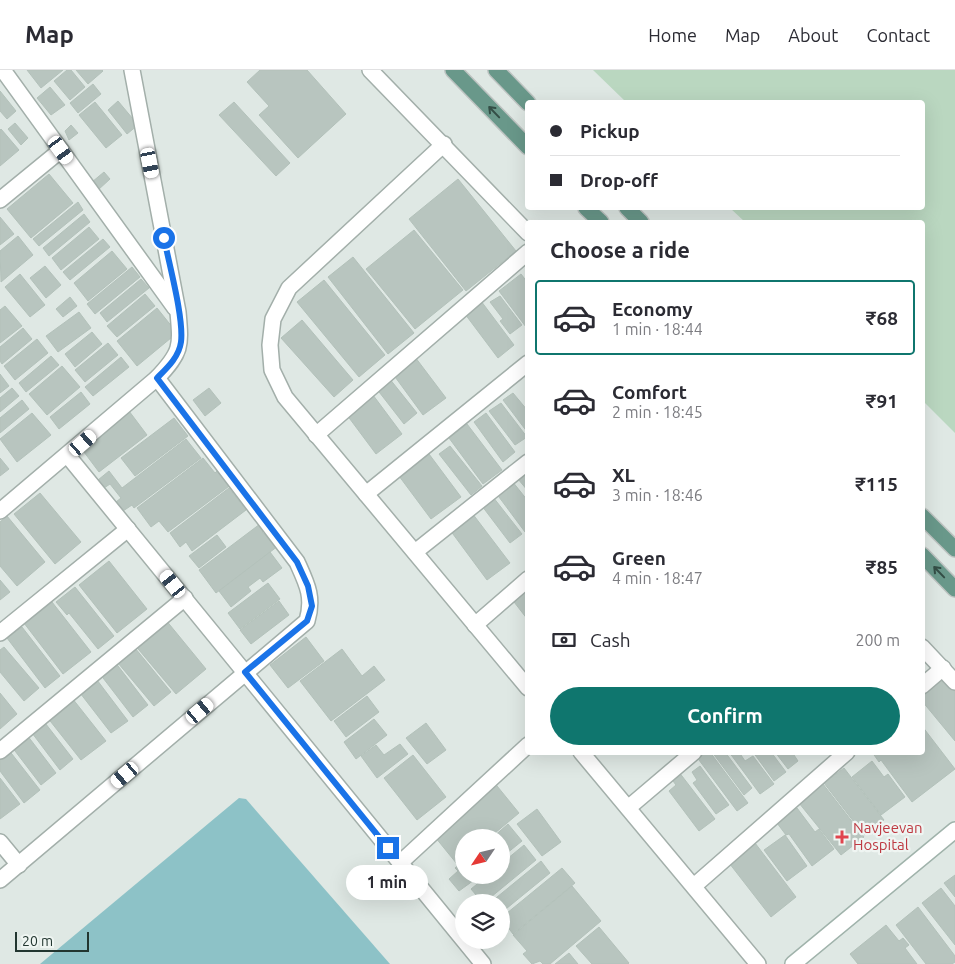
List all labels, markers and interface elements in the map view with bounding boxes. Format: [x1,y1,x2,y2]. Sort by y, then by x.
text: Map [25,21,74,48]
text: Home [648,25,697,45]
text: Map [725,25,760,45]
text: About [788,25,838,45]
text: Contact [866,25,930,45]
one-way arrow [487,106,500,118]
text: Pickup [580,120,640,142]
car [46,133,75,167]
car [139,147,160,179]
text: Drop-off [580,169,658,191]
route start [153,227,175,249]
text: Choose a ride [550,237,690,262]
icon: car [552,295,597,340]
text: Economy [612,298,693,320]
text: ₹68 [866,307,898,329]
text: 1 min · 18:44 [612,320,703,338]
icon: car [552,378,597,423]
text: Comfort [612,381,687,403]
text: ₹91 [866,390,898,412]
text: 2 min · 18:45 [612,403,703,421]
car [66,427,99,459]
icon: car [552,461,597,506]
text: XL [612,464,635,486]
text: ₹115 [855,473,898,495]
text: 3 min · 18:46 [612,486,703,504]
icon: car [552,544,597,589]
text: Green [612,547,666,569]
text: ₹85 [866,556,898,578]
one-way arrow [933,565,945,578]
car [157,568,188,600]
text: 4 min · 18:47 [612,569,703,587]
icon: cash [550,626,578,654]
text: Cash [590,629,631,651]
text: 200 m [855,631,900,649]
button: Confirm [550,687,900,745]
car [183,696,216,726]
car [108,760,141,790]
place label: Navjeevan Hospital [853,819,923,853]
north arrow [455,829,510,884]
map controls [455,829,510,949]
marker: Navjeevan Hospital [835,830,849,844]
route end [377,837,399,859]
callout: 1 min [347,866,429,900]
text: 1 min [367,873,407,891]
button: layers [455,894,510,949]
scale bar [15,929,89,952]
text: 20 m [22,933,53,949]

